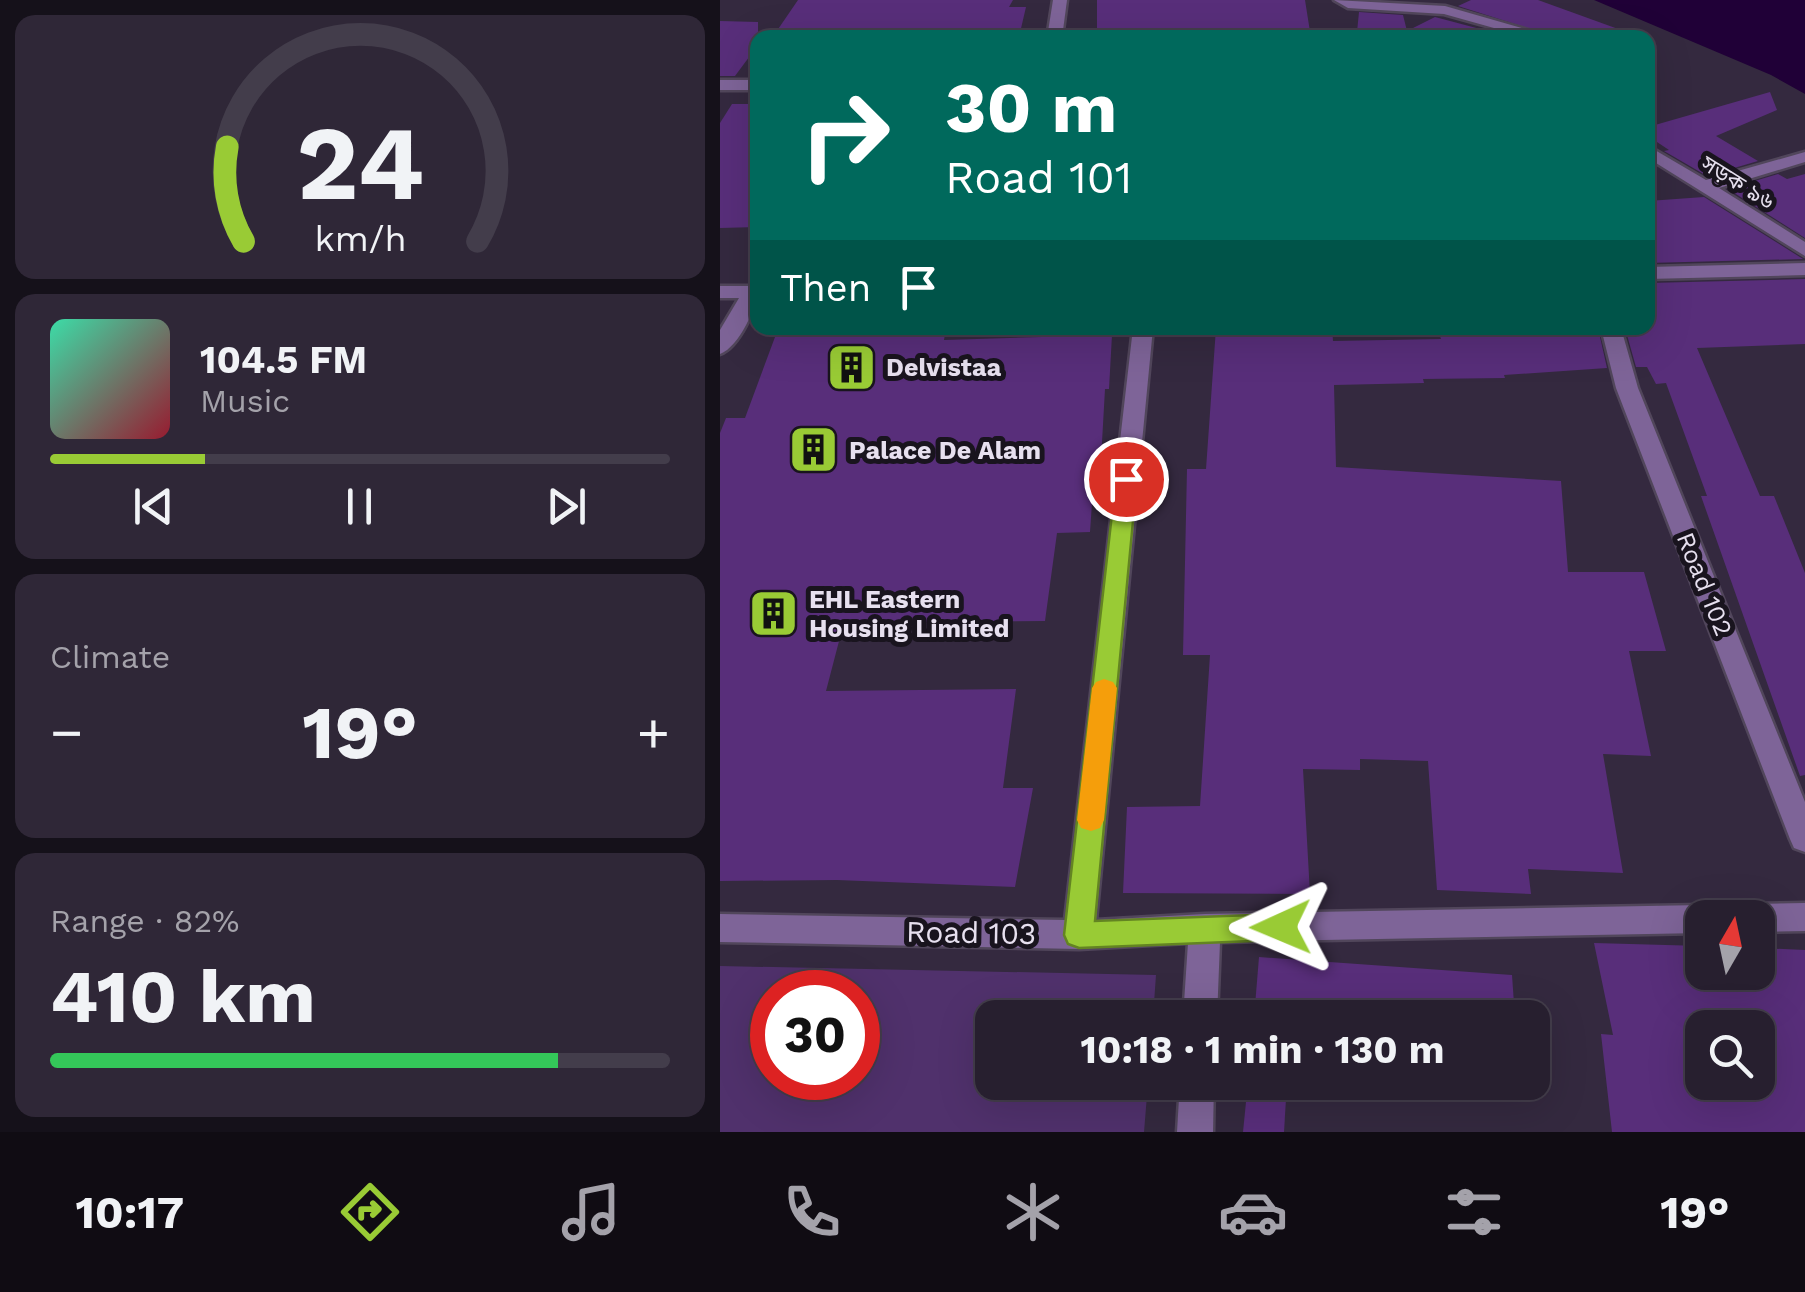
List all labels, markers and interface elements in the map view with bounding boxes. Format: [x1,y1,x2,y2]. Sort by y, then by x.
text: 30 m [945,67,1117,149]
icon: right [780,70,910,200]
text: 24 [296,102,424,224]
street label: সড়ক ৯৬ [1696,150,1779,214]
text: Road 101 [945,151,1132,204]
text: km/h [314,218,406,260]
icon: arrive [891,260,946,315]
text: Then [780,266,871,310]
text: 104.5 FM [200,338,367,382]
building icon: Delvistaa [825,341,877,393]
place label: Delvistaa [886,353,1002,382]
text: Music [200,382,290,420]
building icon: Palace De Alam [788,424,840,476]
place label: Palace De Alam [849,436,1041,465]
pin [1084,437,1169,522]
icon: arrive [1099,452,1154,507]
icon: previous [126,479,181,534]
icon: pause [332,479,387,534]
icon: next [539,479,594,534]
street label: Road 102 [1671,528,1738,640]
place label: EHL Eastern Housing Limited [809,585,1009,643]
building icon: EHL Eastern Housing Limited [748,587,800,639]
text: Climate [50,638,170,676]
text: 19° [302,688,418,776]
text: − [50,700,83,764]
text: + [637,700,670,764]
position arrow [1229,875,1333,979]
north arrow [1685,900,1775,990]
map controls [1685,900,1775,1100]
text: Range · 82% [50,902,240,940]
street label: Road 103 [906,914,1036,951]
text: 410 km [50,952,316,1040]
speed limit sign: 30 [750,970,880,1100]
button: search [1685,1010,1775,1100]
text: 10:18 · 1 min · 130 m [1081,1028,1444,1072]
icon: directions [335,1177,405,1247]
icon: music [556,1177,626,1247]
icon: phone [777,1177,847,1247]
icon: climate [998,1177,1068,1247]
icon: car [1218,1177,1288,1247]
icon: filters [1439,1177,1509,1247]
text: 10:17 [75,1186,184,1239]
text: 19° [1660,1186,1730,1239]

